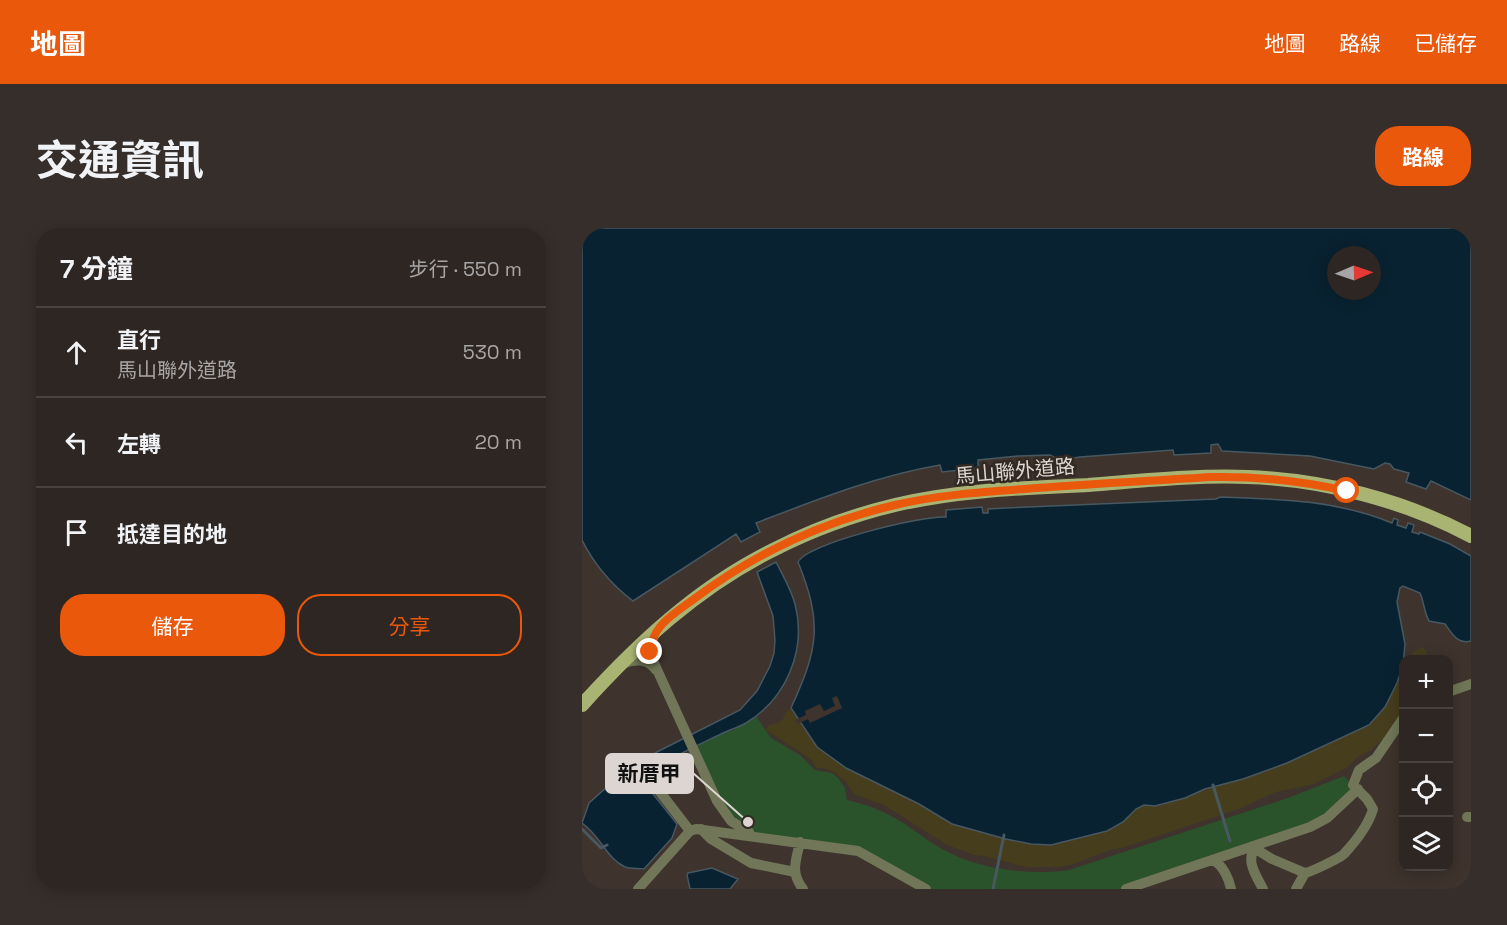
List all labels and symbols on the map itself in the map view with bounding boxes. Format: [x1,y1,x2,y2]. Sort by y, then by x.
north arrow [1327,246,1381,300]
street label: 馬山聯外道路 [954,453,1076,489]
route start [1333,477,1359,503]
route end [636,638,662,664]
callout: 新厝甲 [606,754,693,793]
text: 新厝甲 [618,760,681,787]

